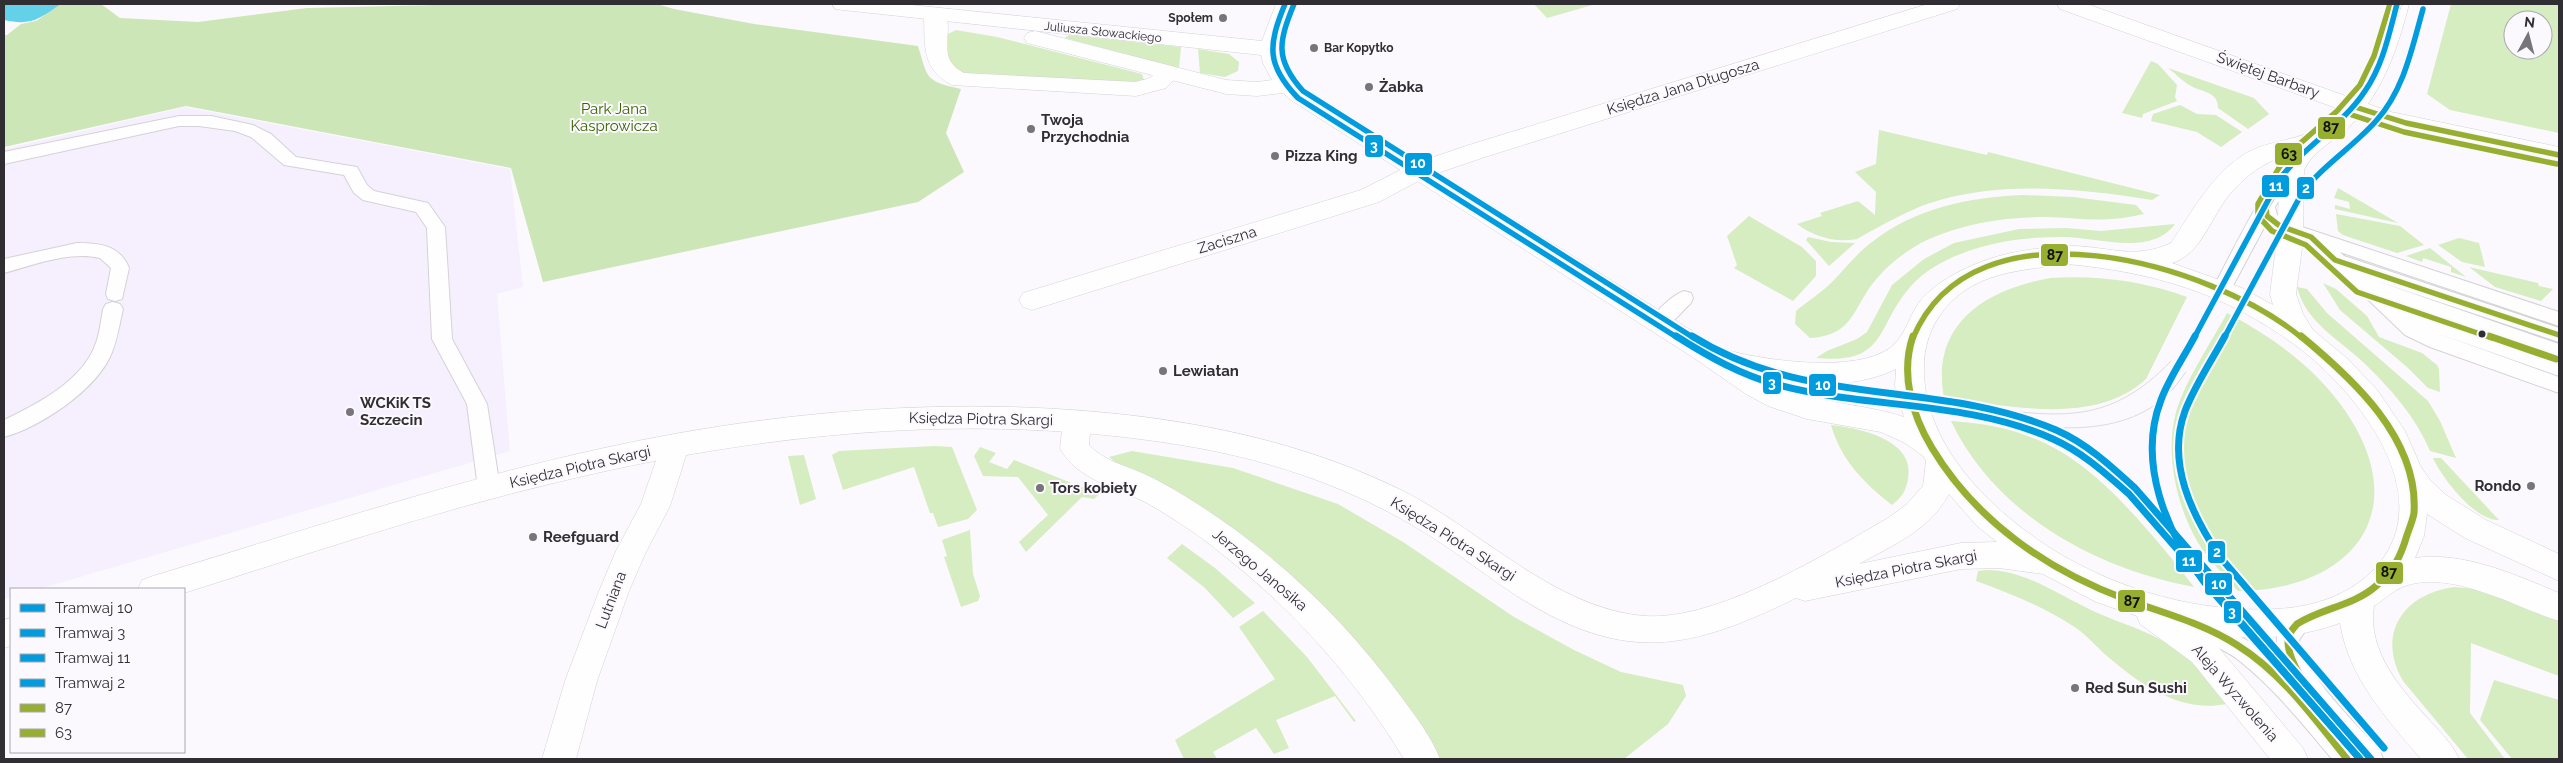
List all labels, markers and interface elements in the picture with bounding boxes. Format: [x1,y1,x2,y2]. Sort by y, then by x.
north arrow [2503,10,2553,60]
place label: Społem [1168,11,1213,25]
marker: Społem [1217,12,1229,24]
text: N [2523,14,2536,31]
street label: Juliusza Słowackiego [1044,19,1162,45]
place label: Bar Kopytko [1324,41,1393,55]
marker: Bar Kopytko [1308,42,1320,54]
street label: Świętej Barbary [2214,48,2322,102]
street label: Księdza Jana Długosza [1605,55,1761,119]
place label: Żabka [1379,78,1424,96]
marker: Żabka [1363,81,1375,93]
park label: Park Jana Kasprowicza [570,100,658,135]
place label: Twoja Przychodnia [1041,111,1130,146]
line badge: 87 [2317,116,2346,140]
text: 87 [2323,119,2339,135]
marker: Twoja Przychodnia [1025,123,1037,135]
line badge: 3 [1364,134,1384,158]
text: 3 [1370,138,1378,154]
line badge: 63 [2274,142,2303,166]
text: 63 [2281,146,2297,162]
place label: Pizza King [1285,147,1358,165]
marker: Pizza King [1269,150,1281,162]
line badge: 10 [1404,152,1433,176]
text: 10 [1410,155,1426,171]
line badge: 11 [2261,174,2290,198]
line badge: 2 [2296,176,2315,200]
text: 11 [2269,178,2283,194]
text: 2 [2302,180,2310,196]
street label: Zaciszna [1195,223,1259,257]
line badge: 87 [2040,243,2069,267]
text: 87 [2047,247,2063,263]
unlabelled marker [2477,329,2487,339]
place label: Lewiatan [1173,362,1239,380]
marker: Lewiatan [1157,365,1169,377]
line badge: 3 [1762,371,1782,395]
line badge: 10 [1808,373,1837,397]
text: 3 [1768,375,1776,391]
text: 10 [1815,377,1831,393]
place label: WCKiK TS Szczecin [360,394,431,429]
marker: WCKiK TS Szczecin [344,406,356,418]
street label: Księdza Piotra Skargi [909,409,1053,429]
street label: Księdza Piotra Skargi [508,442,652,492]
place label: Rondo [2474,477,2521,495]
place label: Tors kobiety [1050,479,1138,497]
marker: Rondo [2525,480,2537,492]
marker: Tors kobiety [1034,482,1046,494]
street label: Księdza Piotra Skargi [1387,493,1519,585]
street label: Jerzego Janosika [1209,525,1311,615]
place label: Reefguard [543,528,619,546]
marker: Reefguard [527,531,539,543]
line badge: 2 [2207,540,2226,564]
text: 2 [2213,544,2221,560]
street label: Księdza Piotra Skargi [1834,546,1978,592]
line badge: 11 [2175,549,2203,573]
text: 11 [2182,553,2196,569]
line badge: 87 [2375,561,2404,585]
text: 87 [2381,564,2397,580]
street label: Lutniana [592,569,630,631]
line badge: 10 [2204,572,2233,596]
text: 10 [2211,576,2227,592]
legend [10,588,185,753]
line badge: 87 [2117,589,2146,613]
text: 87 [2124,593,2140,609]
text: Tramwaj 10 [55,599,133,617]
line badge: 3 [2223,600,2242,624]
text: 3 [2228,604,2236,620]
text: Tramwaj 3 [55,624,125,642]
street label: Aleja Wyzwolenia [2188,641,2282,745]
text: Tramwaj 11 [55,649,131,667]
text: Tramwaj 2 [55,674,125,692]
place label: Red Sun Sushi [2085,679,2187,697]
marker: Red Sun Sushi [2069,682,2081,694]
text: 87 [55,699,72,717]
text: 63 [55,724,72,742]

